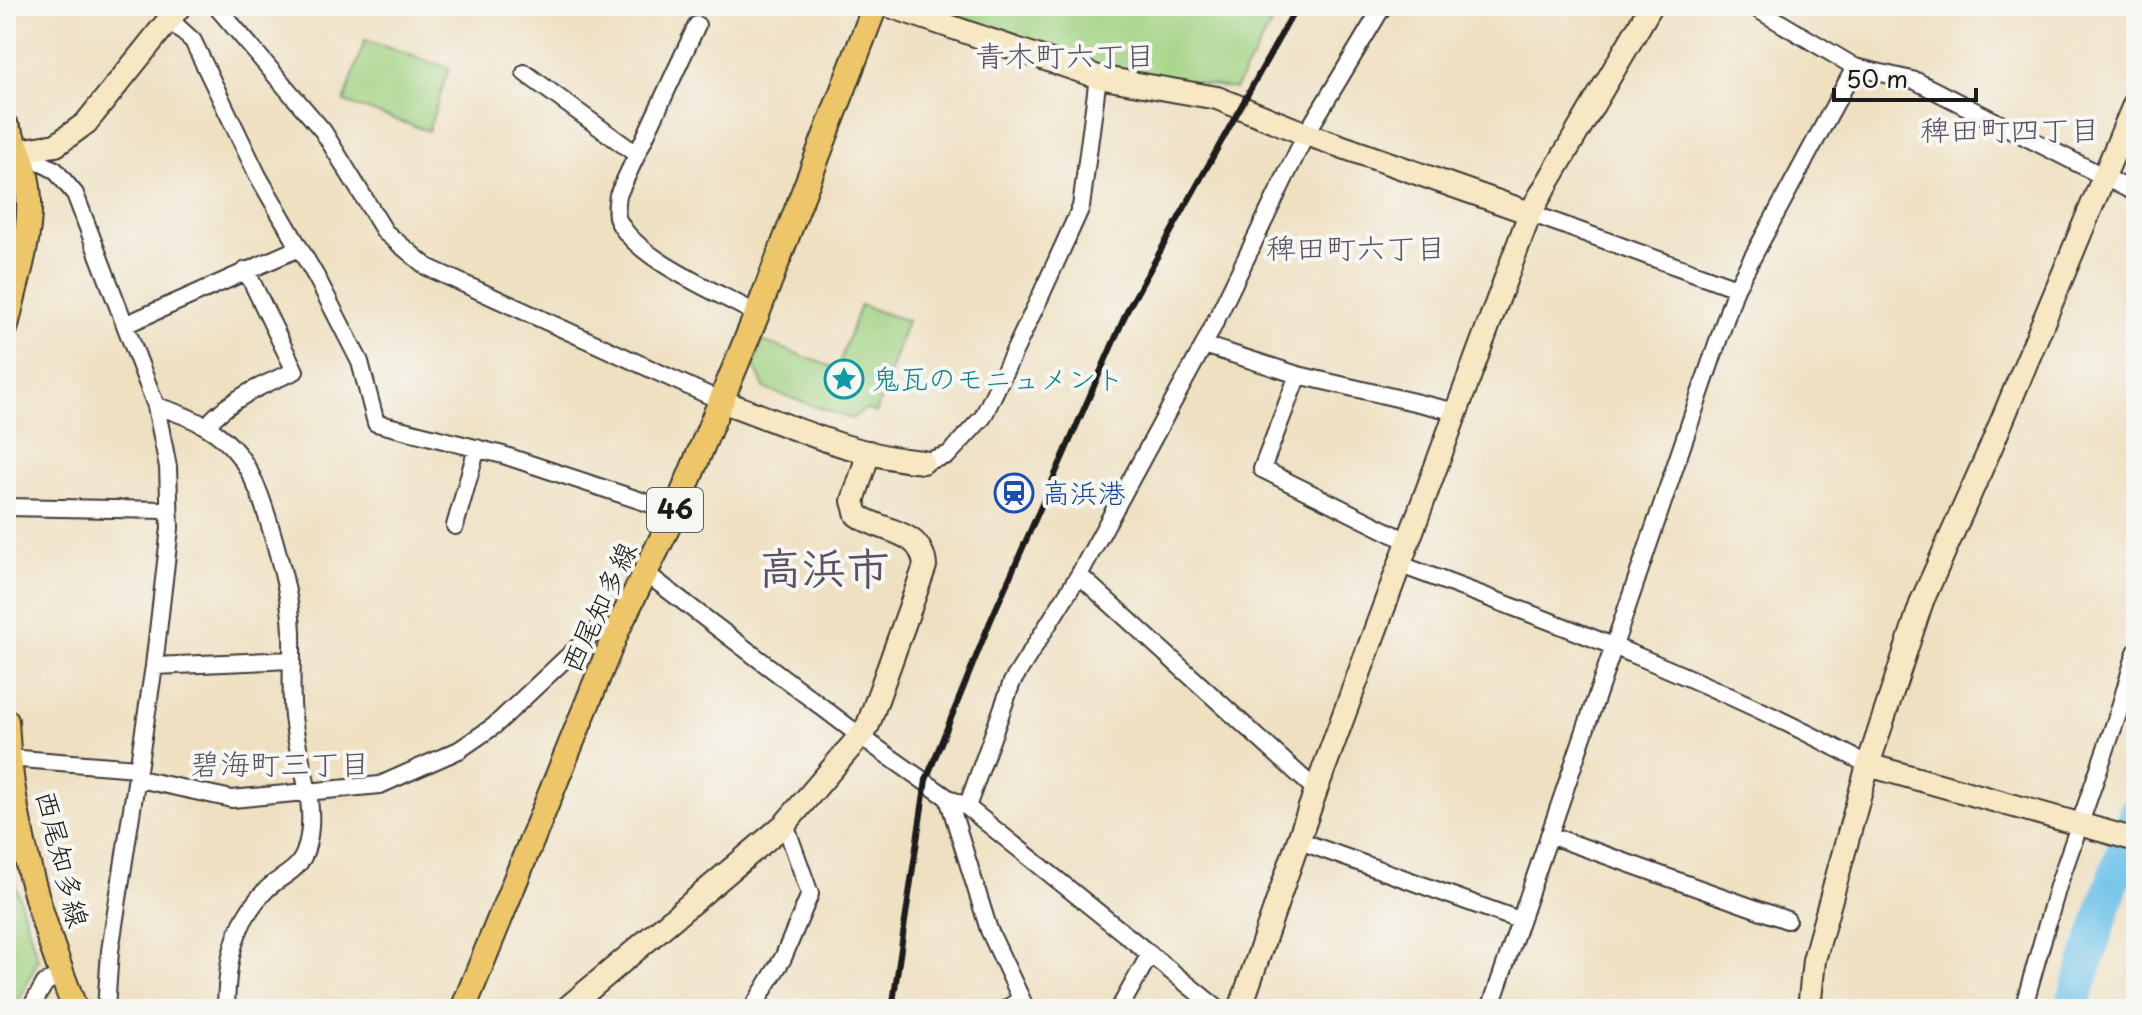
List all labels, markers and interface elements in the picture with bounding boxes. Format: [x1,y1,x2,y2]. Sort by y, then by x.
district label: 青木町六丁目 [975,32,1155,77]
scale bar [1834,52,1976,102]
text: 50 m [1846,60,1908,96]
district label: 稗田町四丁目 [1920,106,2100,151]
district label: 稗田町六丁目 [1266,224,1446,269]
place label: 鬼瓦のモニュメント [872,356,1124,399]
place icon: 鬼瓦のモニュメント [823,358,865,400]
place label: 高浜港 [1042,470,1126,513]
station icon: 高浜港 [993,472,1035,514]
road number: 46 [647,488,703,532]
district label: 高浜市 [758,533,890,599]
street label: 西尾知多線 [549,534,647,679]
district label: 碧海町三丁目 [190,740,370,785]
street label: 西尾知多線 [26,786,101,932]

